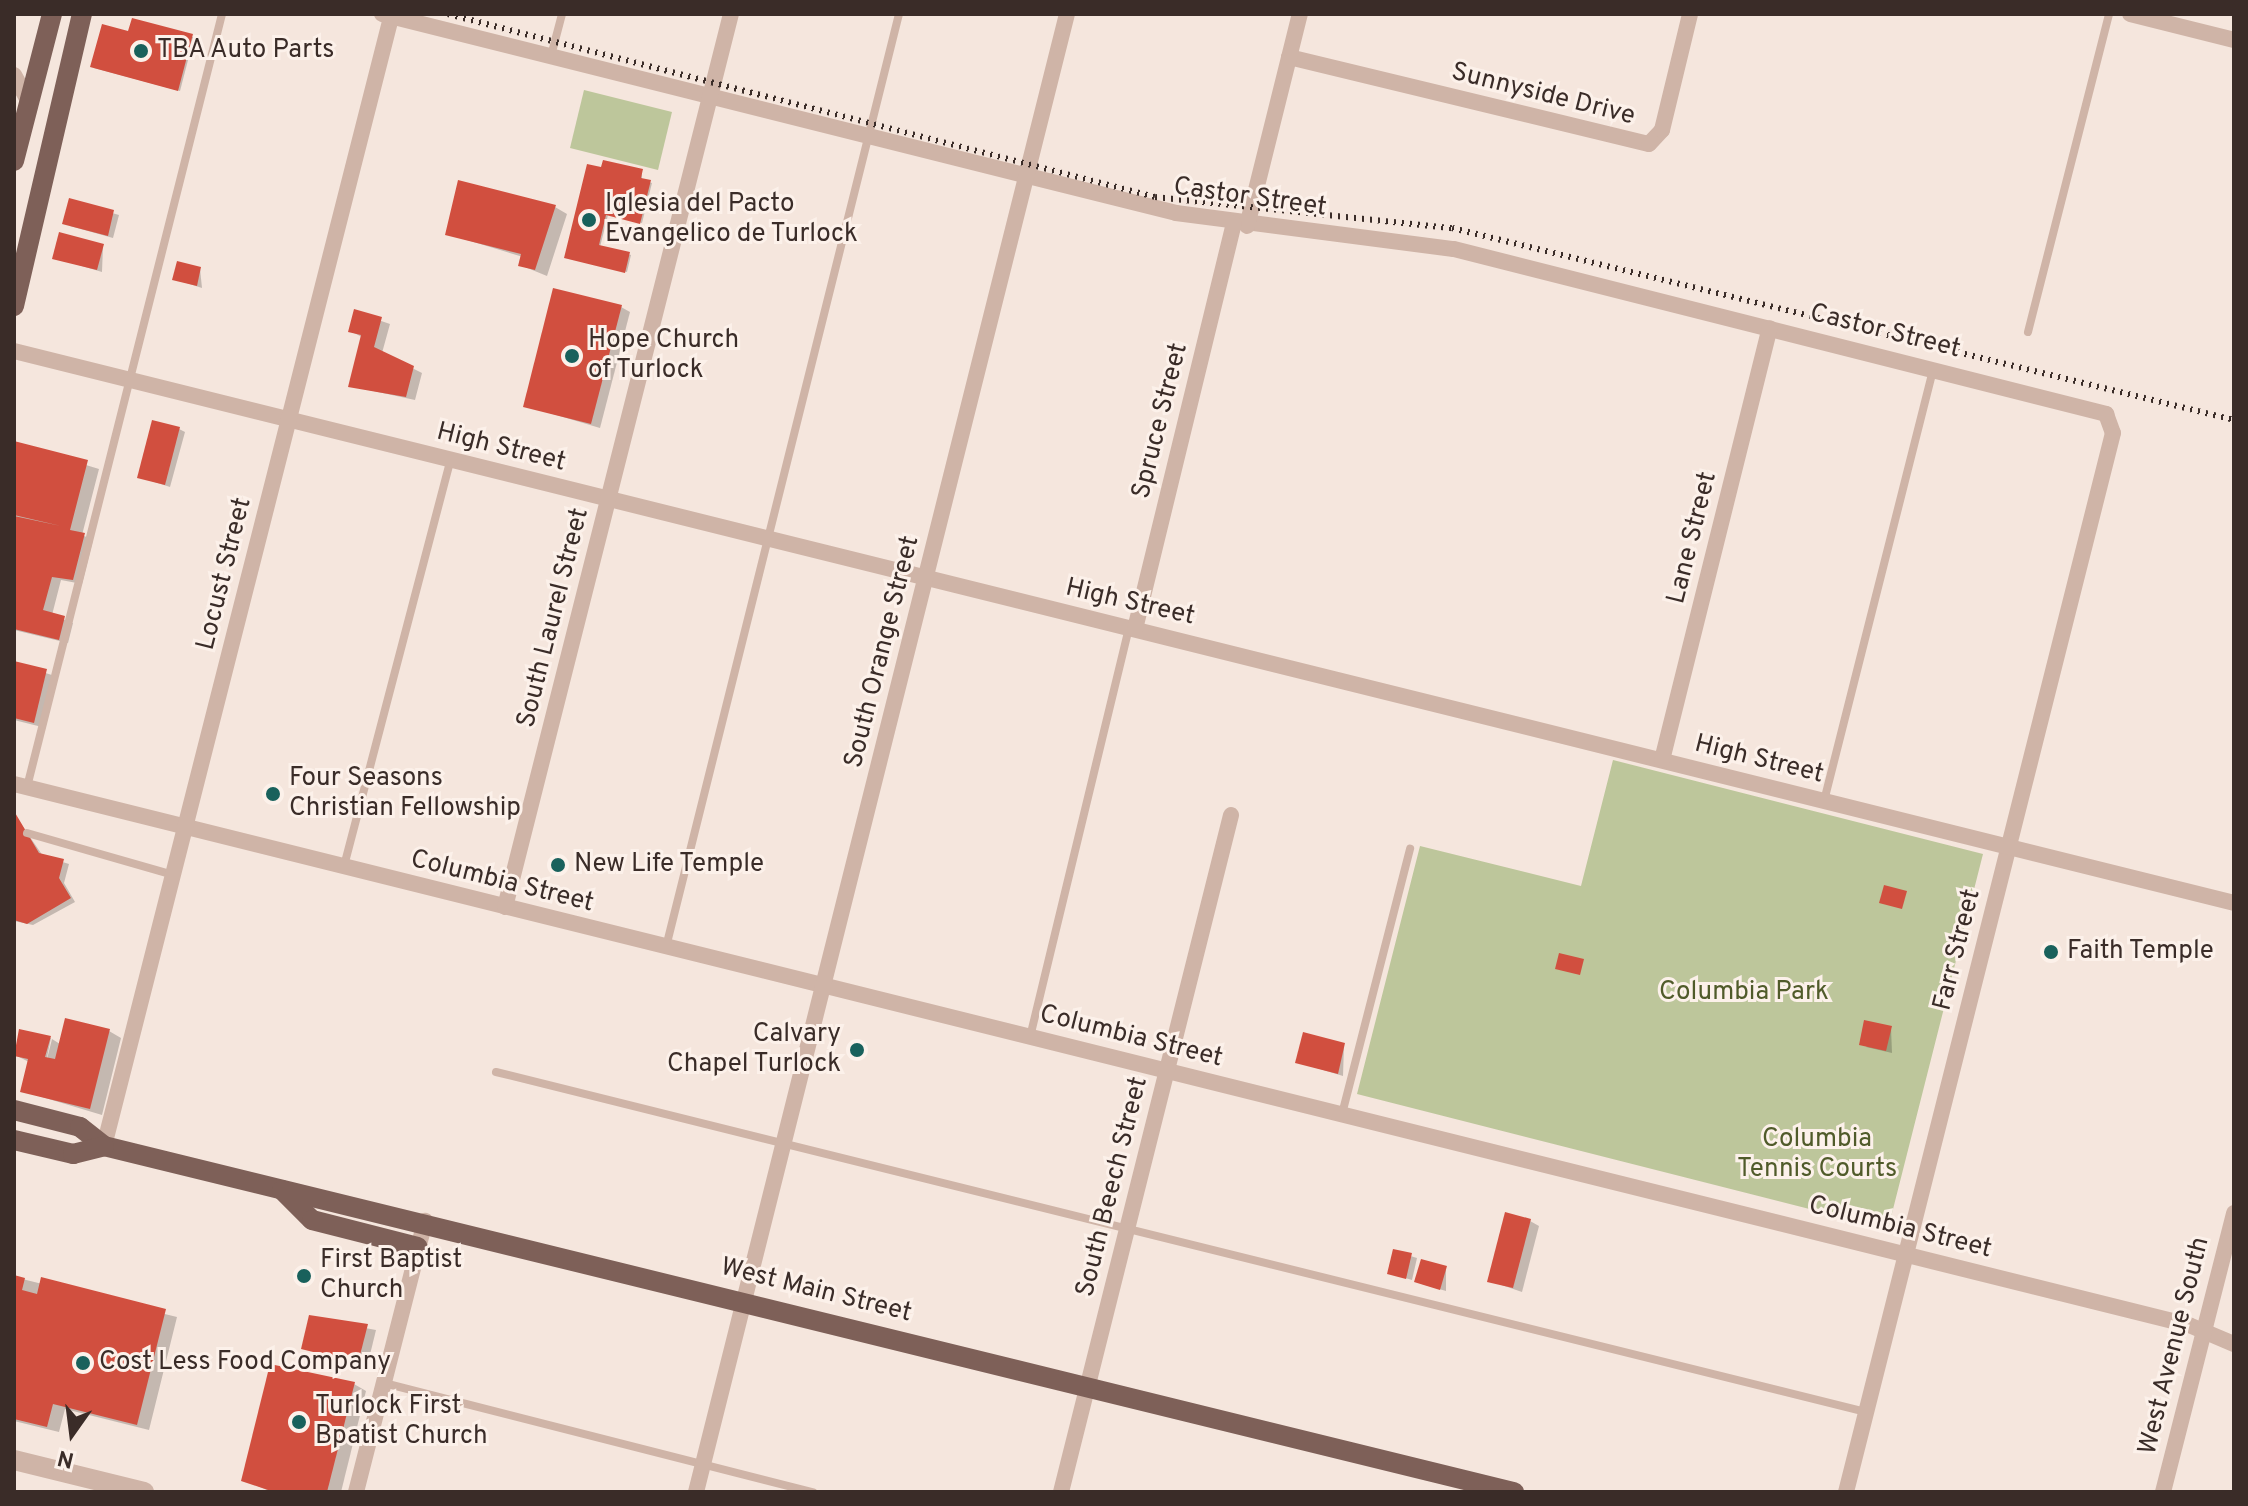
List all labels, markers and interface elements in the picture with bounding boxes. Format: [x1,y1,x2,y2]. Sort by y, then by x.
place label: TBA Auto Parts [157,35,337,67]
marker: TBA Auto Parts [132,42,150,60]
street label: Sunnyside Drive [1448,57,1638,133]
street label: Castor Street [1171,172,1329,224]
place label: Iglesia del Pacto Evangelico de Turlock [605,189,859,250]
marker: Iglesia del Pacto Evangelico de Turlock [580,211,598,229]
street label: Castor Street [1806,298,1964,366]
place label: Hope Church of Turlock [588,325,739,386]
street label: Spruce Street [1127,340,1195,502]
marker: Hope Church of Turlock [563,347,581,365]
street label: High Street [433,417,569,479]
street label: Lane Street [1662,469,1724,607]
street label: Locust Street [191,494,259,654]
street label: South Laurel Street [512,505,596,731]
street label: South Orange Street [839,533,927,771]
street label: High Street [1062,573,1198,633]
street label: High Street [1691,729,1827,791]
place label: Four Seasons Christian Fellowship [289,763,521,824]
marker: Four Seasons Christian Fellowship [264,785,282,803]
street label: Columbia Street [407,844,597,920]
place label: New Life Temple [574,849,765,881]
marker: New Life Temple [549,856,567,874]
street label: Farr Street [1928,886,1988,1014]
place label: Faith Temple [2067,936,2215,968]
marker: Faith Temple [2042,943,2060,961]
park label: Columbia Park [1659,977,1829,1009]
street label: Columbia Street [1036,999,1226,1075]
place label: Calvary Chapel Turlock [666,1019,841,1080]
marker: Calvary Chapel Turlock [848,1041,866,1059]
street label: South Beech Street [1071,1074,1155,1300]
park label: Columbia Tennis Courts [1737,1124,1897,1186]
street label: Columbia Street [1805,1190,1995,1266]
street label: West Avenue South [2133,1233,2217,1459]
place label: First Baptist Church [320,1245,462,1306]
street label: West Main Street [717,1252,915,1330]
marker: First Baptist Church [295,1267,313,1285]
place label: Cost Less Food Company [99,1347,391,1379]
marker: Cost Less Food Company [74,1354,92,1372]
place label: Turlock First Bpatist Church [315,1391,488,1452]
north arrow [32,1394,112,1474]
marker: Turlock First Bpatist Church [290,1413,308,1431]
text: N [55,1443,77,1473]

